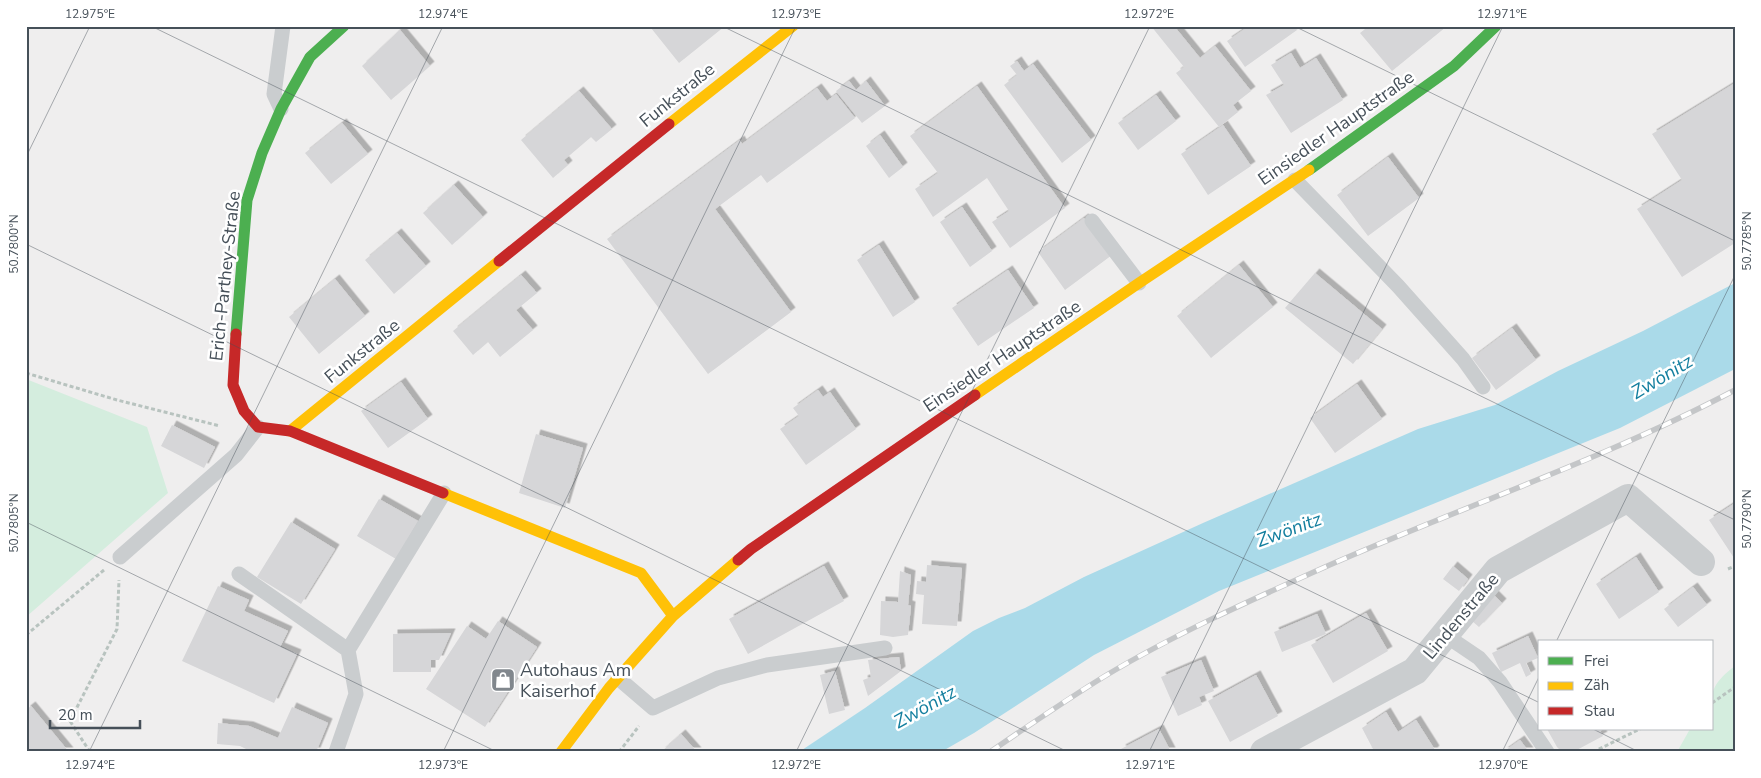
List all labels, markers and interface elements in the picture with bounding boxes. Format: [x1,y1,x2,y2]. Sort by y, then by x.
text: 12.975°E [65,6,115,22]
text: 12.974°E [418,6,468,22]
text: 12.973°E [771,6,821,22]
text: 12.972°E [1124,6,1174,22]
text: 12.971°E [1477,6,1527,22]
street label: Funkstraße [634,57,720,133]
street label: Einsiedler Hauptstraße [1253,65,1419,191]
street label: Erich-Parthey-Straße [204,190,246,362]
text: 50.7785°N [1739,211,1755,271]
text: 50.7800°N [6,214,22,274]
street label: Einsiedler Hauptstraße [919,294,1085,418]
street label: Funkstraße [319,313,405,389]
water label: Zwönitz [1626,348,1698,406]
text: 50.7790°N [1739,489,1755,549]
text: 50.7805°N [6,493,22,553]
water label: Zwönitz [1253,506,1325,554]
street label: Lindenstraße [1418,568,1504,664]
legend [1538,640,1714,730]
text: Frei [1584,651,1609,671]
place label: Autohaus Am Kaiserhof [520,658,631,703]
shop icon: Autohaus Am Kaiserhof [490,667,516,693]
text: Zäh [1584,675,1609,695]
water label: Zwönitz [889,679,961,735]
scale bar [50,698,140,730]
text: Stau [1584,701,1615,721]
text: 20 m [58,705,93,725]
text: 12.974°E [65,757,115,773]
text: 12.973°E [418,757,468,773]
text: 12.972°E [771,757,821,773]
text: 12.971°E [1125,757,1175,773]
text: 12.970°E [1478,757,1528,773]

